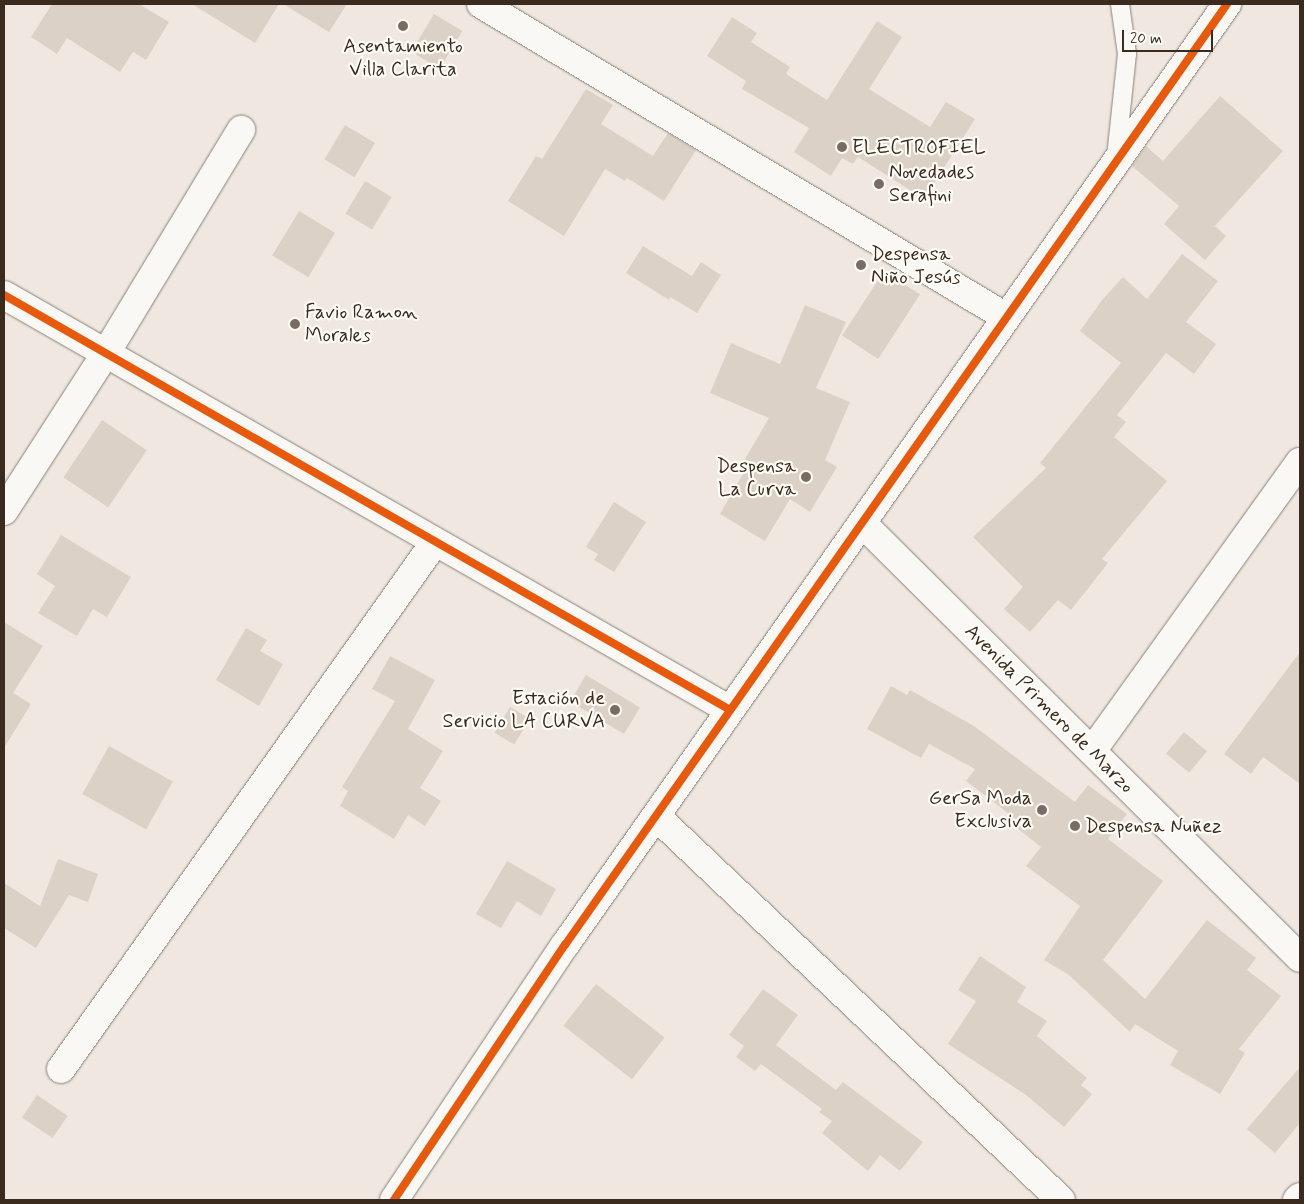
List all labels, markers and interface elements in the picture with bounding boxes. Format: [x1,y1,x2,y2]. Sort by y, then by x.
marker: Asentamiento Villa Clarita [397,20,409,32]
scale bar [1124,20,1215,52]
text: 20 m [1130,29,1162,49]
place label: Asentamiento Villa Clarita [343,34,463,81]
place label: ELECTROFIEL [852,135,986,159]
marker: ELECTROFIEL [836,141,848,153]
place label: Novedades Serafini [889,160,974,207]
marker: Novedades Serafini [873,178,885,190]
place label: Despensa Niño Jesús [871,242,961,289]
marker: Despensa Niño Jesús [855,259,867,271]
place label: Favio Ramon Morales [305,300,417,347]
marker: Favio Ramon Morales [289,318,301,330]
place label: Despensa La Curva [717,454,796,501]
marker: Despensa La Curva [800,471,812,483]
street label: Avenida Primero de Marzo [960,620,1138,798]
place label: Estación de Servicio LA CURVA [440,686,605,733]
marker: Estación de Servicio LA CURVA [609,704,621,716]
place label: GerSa Moda Exclusiva [928,786,1032,833]
marker: GerSa Moda Exclusiva [1036,804,1048,816]
place label: Despensa Nuñez [1085,814,1222,838]
marker: Despensa Nuñez [1069,820,1081,832]

